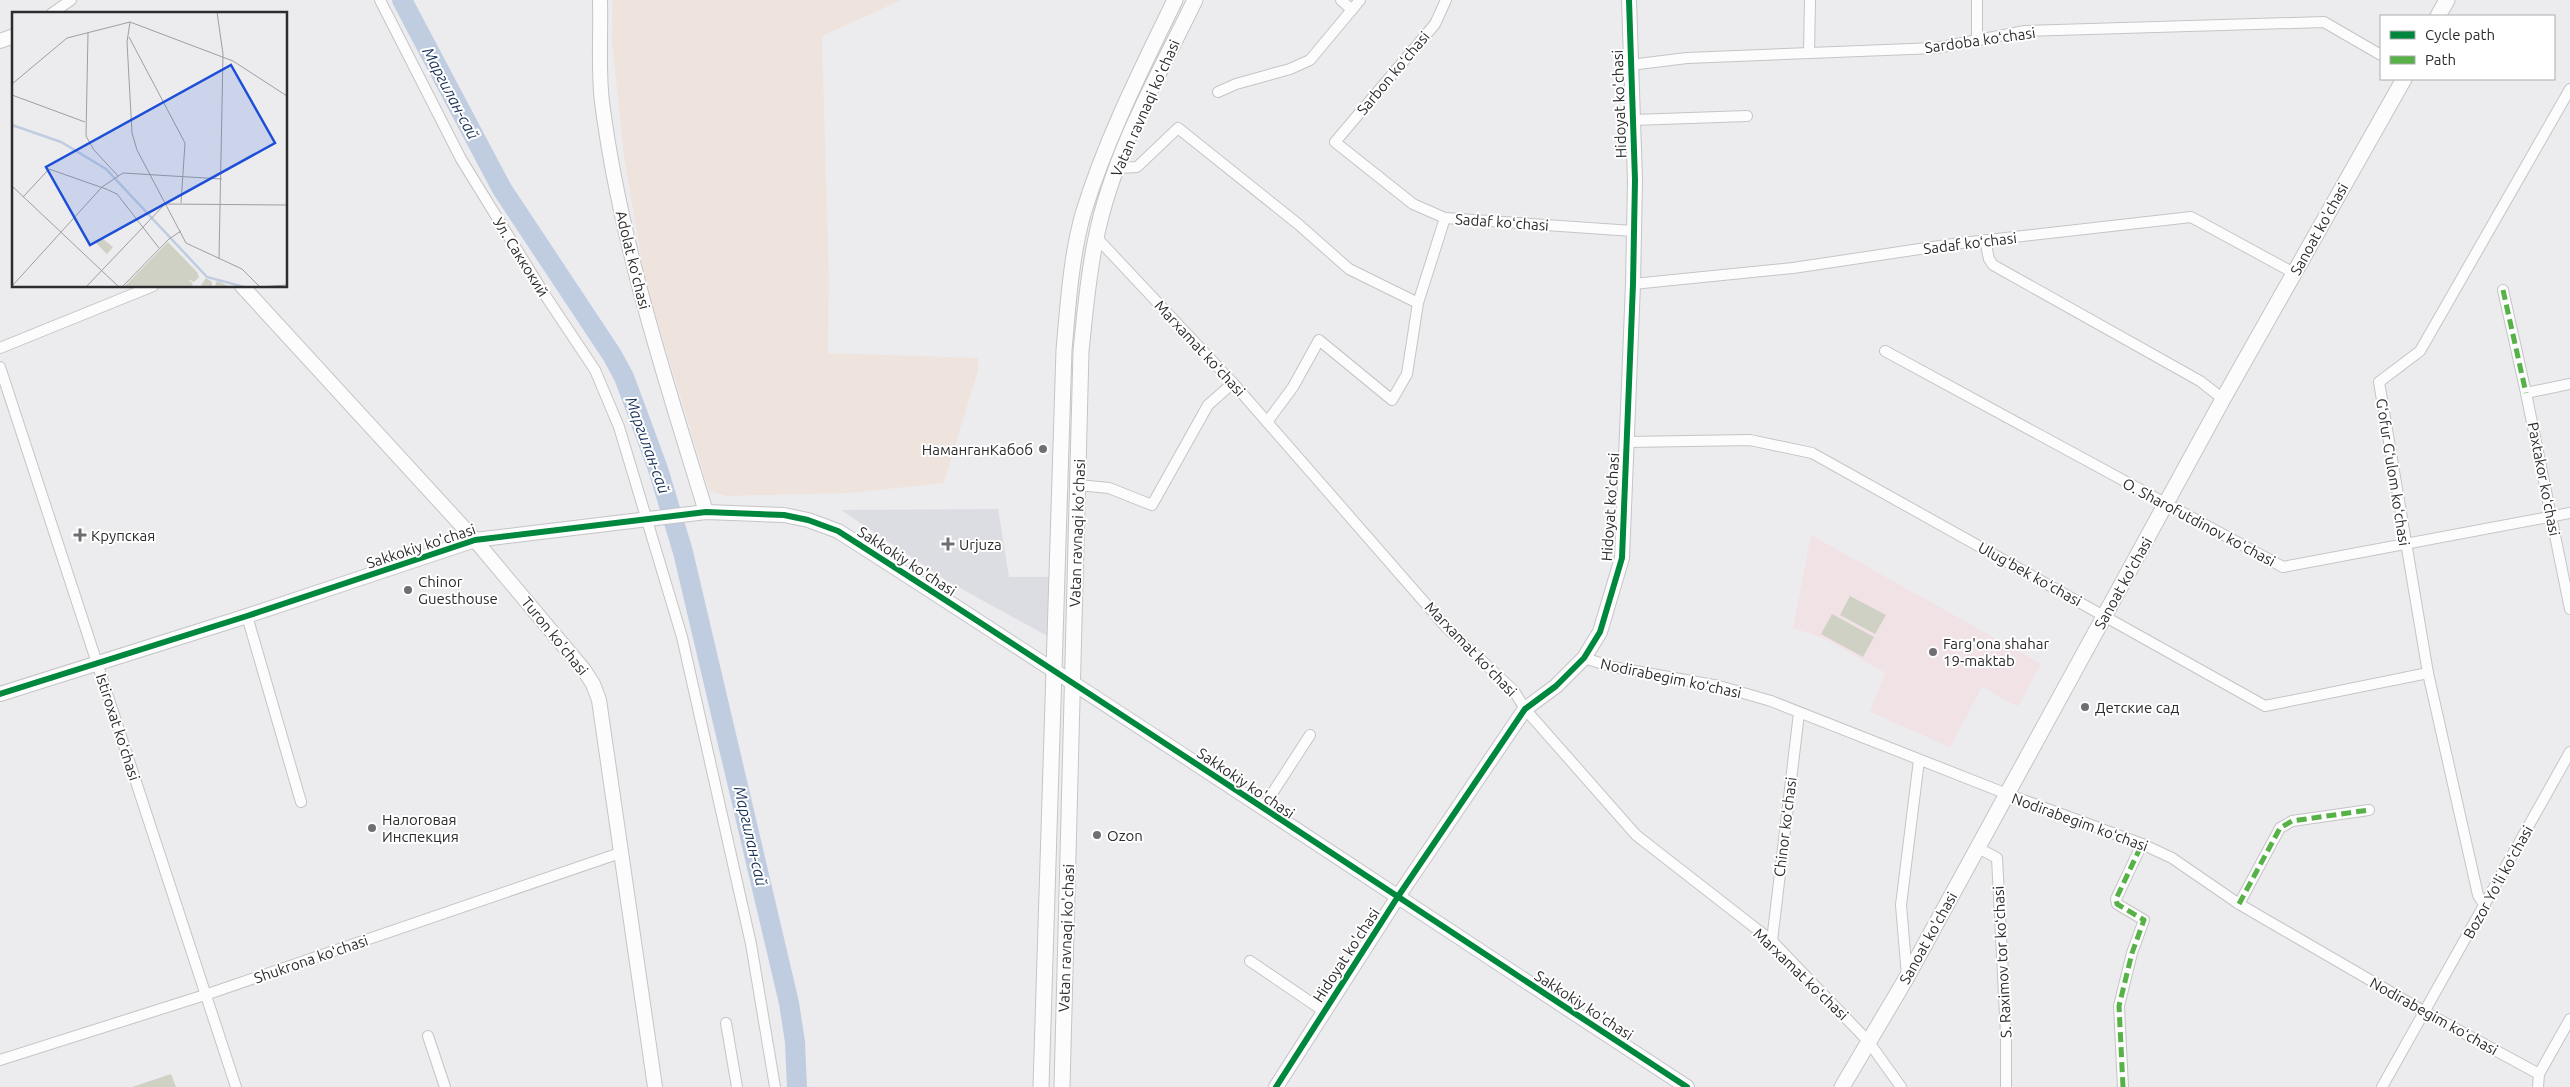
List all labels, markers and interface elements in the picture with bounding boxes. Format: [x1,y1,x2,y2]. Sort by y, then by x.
inset map [12,12,288,288]
legend [2380,15,2555,80]
street label: Sardoba koʻchasi [1924,24,2036,56]
text: Cycle path [2425,26,2495,43]
street label: Sarbon koʻchasi [1353,28,1433,118]
street label: Vatan ravnaqi ko'chasi [1107,37,1183,179]
water label: Маргилан-сай [419,44,483,142]
street label: Hidoyat ko'chasi [1609,49,1629,159]
text: Path [2425,51,2456,68]
street label: Sanoat ko'chasi [2287,180,2351,278]
street label: Adolat koʻchasi [613,209,653,311]
street label: Sadaf koʻchasi [1455,210,1549,234]
street label: Ул. Саккокий [490,214,552,300]
street label: Sadaf koʻchasi [1922,229,2018,257]
street label: Marxamat koʻchasi [1151,297,1249,399]
water label: Маргилан-сай [622,394,674,496]
street label: Gʻofur Gʻulom koʻchasi [2373,397,2413,547]
street label: Paxtakor koʻchasi [2525,421,2563,537]
place label: НаманганКабоб [922,441,1033,458]
marker: НаманганКабоб [1037,443,1049,455]
street label: Hidoyat ko'chasi [1598,452,1622,562]
street label: Vatan ravnaqi ko'chasi [1066,459,1088,607]
street label: O. Sharofutdinov koʻchasi [2120,474,2278,570]
street label: Sakkokiy ko'chasi [364,520,478,572]
street label: Sakkokiy ko'chasi [855,523,959,599]
place label: Крупская [91,527,155,544]
marker: Крупская [73,528,87,542]
street label: Sanoat ko'chasi [2091,534,2155,632]
place label: Urjuza [959,536,1002,553]
marker: Urjuza [941,537,955,551]
street label: Ulugʻbek koʻchasi [1975,539,2085,609]
place label: Chinor Guesthouse [418,573,498,607]
marker: Chinor Guesthouse [402,584,414,596]
street label: Turon ko'chasi [518,593,592,679]
street label: Marxamat koʻchasi [1422,598,1520,700]
place label: Farg'ona shahar 19-maktab [1943,635,2049,669]
marker: Farg'ona shahar 19-maktab [1927,646,1939,658]
street label: Nodirabegim koʻchasi [1599,655,1743,701]
street label: Istiroxat koʻchasi [93,671,143,783]
place label: Детские сад [2095,699,2179,716]
marker: Детские сад [2079,701,2091,713]
street label: Sakkokiy ko'chasi [1194,744,1298,822]
street label: Chinor koʻchasi [1770,776,1800,878]
water label: Маргилан-сай [731,784,771,888]
street label: Nodirabegim koʻchasi [2010,789,2150,855]
place label: Налоговая Инспекция [382,811,459,845]
marker: Налоговая Инспекция [366,822,378,834]
street label: Bozor Yoʻli koʻchasi [2460,822,2536,942]
place label: Ozon [1107,827,1143,844]
marker: Ozon [1091,829,1103,841]
street label: Vatan ravnaqi ko'chasi [1055,864,1077,1012]
street label: S. Raximov tor koʻchasi [1990,885,2014,1039]
street label: Sanoat ko'chasi [1896,889,1960,987]
street label: Hidoyat ko'chasi [1309,905,1383,1005]
street label: Marxamat koʻchasi [1750,925,1852,1023]
street label: Shukrona koʻchasi [252,932,370,986]
street label: Sakkokiy ko'chasi [1532,967,1636,1043]
street label: Nodirabegim koʻchasi [2367,974,2501,1058]

